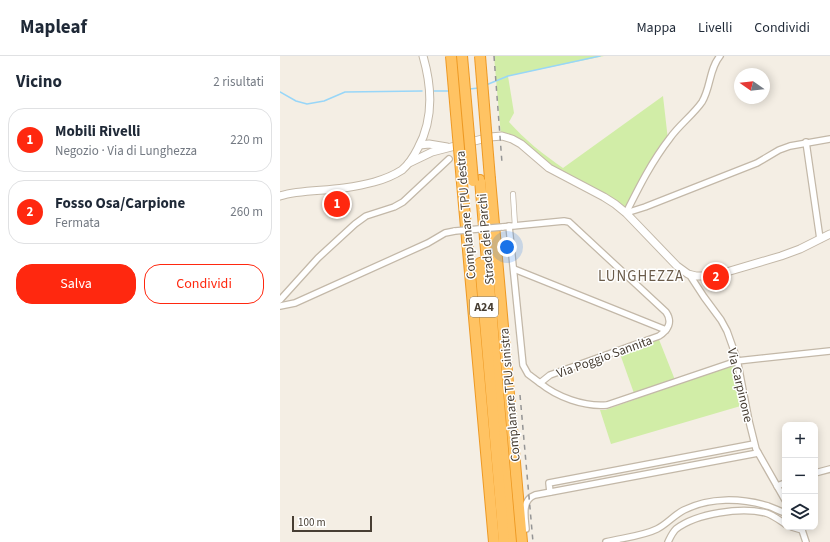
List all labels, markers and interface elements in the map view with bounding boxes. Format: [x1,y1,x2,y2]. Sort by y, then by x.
text: Mapleaf [20,14,87,41]
text: Mappa [636,18,676,38]
text: Livelli [698,18,732,38]
text: Condividi [754,18,810,38]
north arrow [734,68,770,104]
text: Vicino [16,70,62,94]
text: 2 risultati [213,73,264,91]
text: Mobili Rivelli [55,121,140,142]
text: 1 [27,131,33,149]
text: 220 m [230,131,263,149]
text: Negozio · Via di Lunghezza [55,142,197,160]
street label: Complanare TPU destra [451,150,481,280]
pin: 1 [324,189,350,219]
text: Fosso Osa/Carpione [55,193,185,214]
street label: Strada dei Parchi [473,193,499,285]
text: 2 [27,203,33,221]
text: 260 m [230,203,263,221]
text: Fermata [55,214,100,232]
your location [497,237,517,257]
pin: 2 [703,262,729,292]
button: Salva [16,264,136,304]
button: Condividi [144,264,264,304]
district label: LUNGHEZZA [598,266,684,287]
road number: A24 [470,297,498,317]
street label: Complanare TPU sinistra [495,327,525,462]
street label: Via Poggio Sannita [554,331,655,383]
street label: Via Carpinone [723,346,757,424]
map controls [782,422,818,530]
button: + [782,422,818,458]
button: − [782,458,818,494]
button: layers [782,494,818,530]
scale bar [292,514,372,533]
text: 100 m [298,515,326,530]

